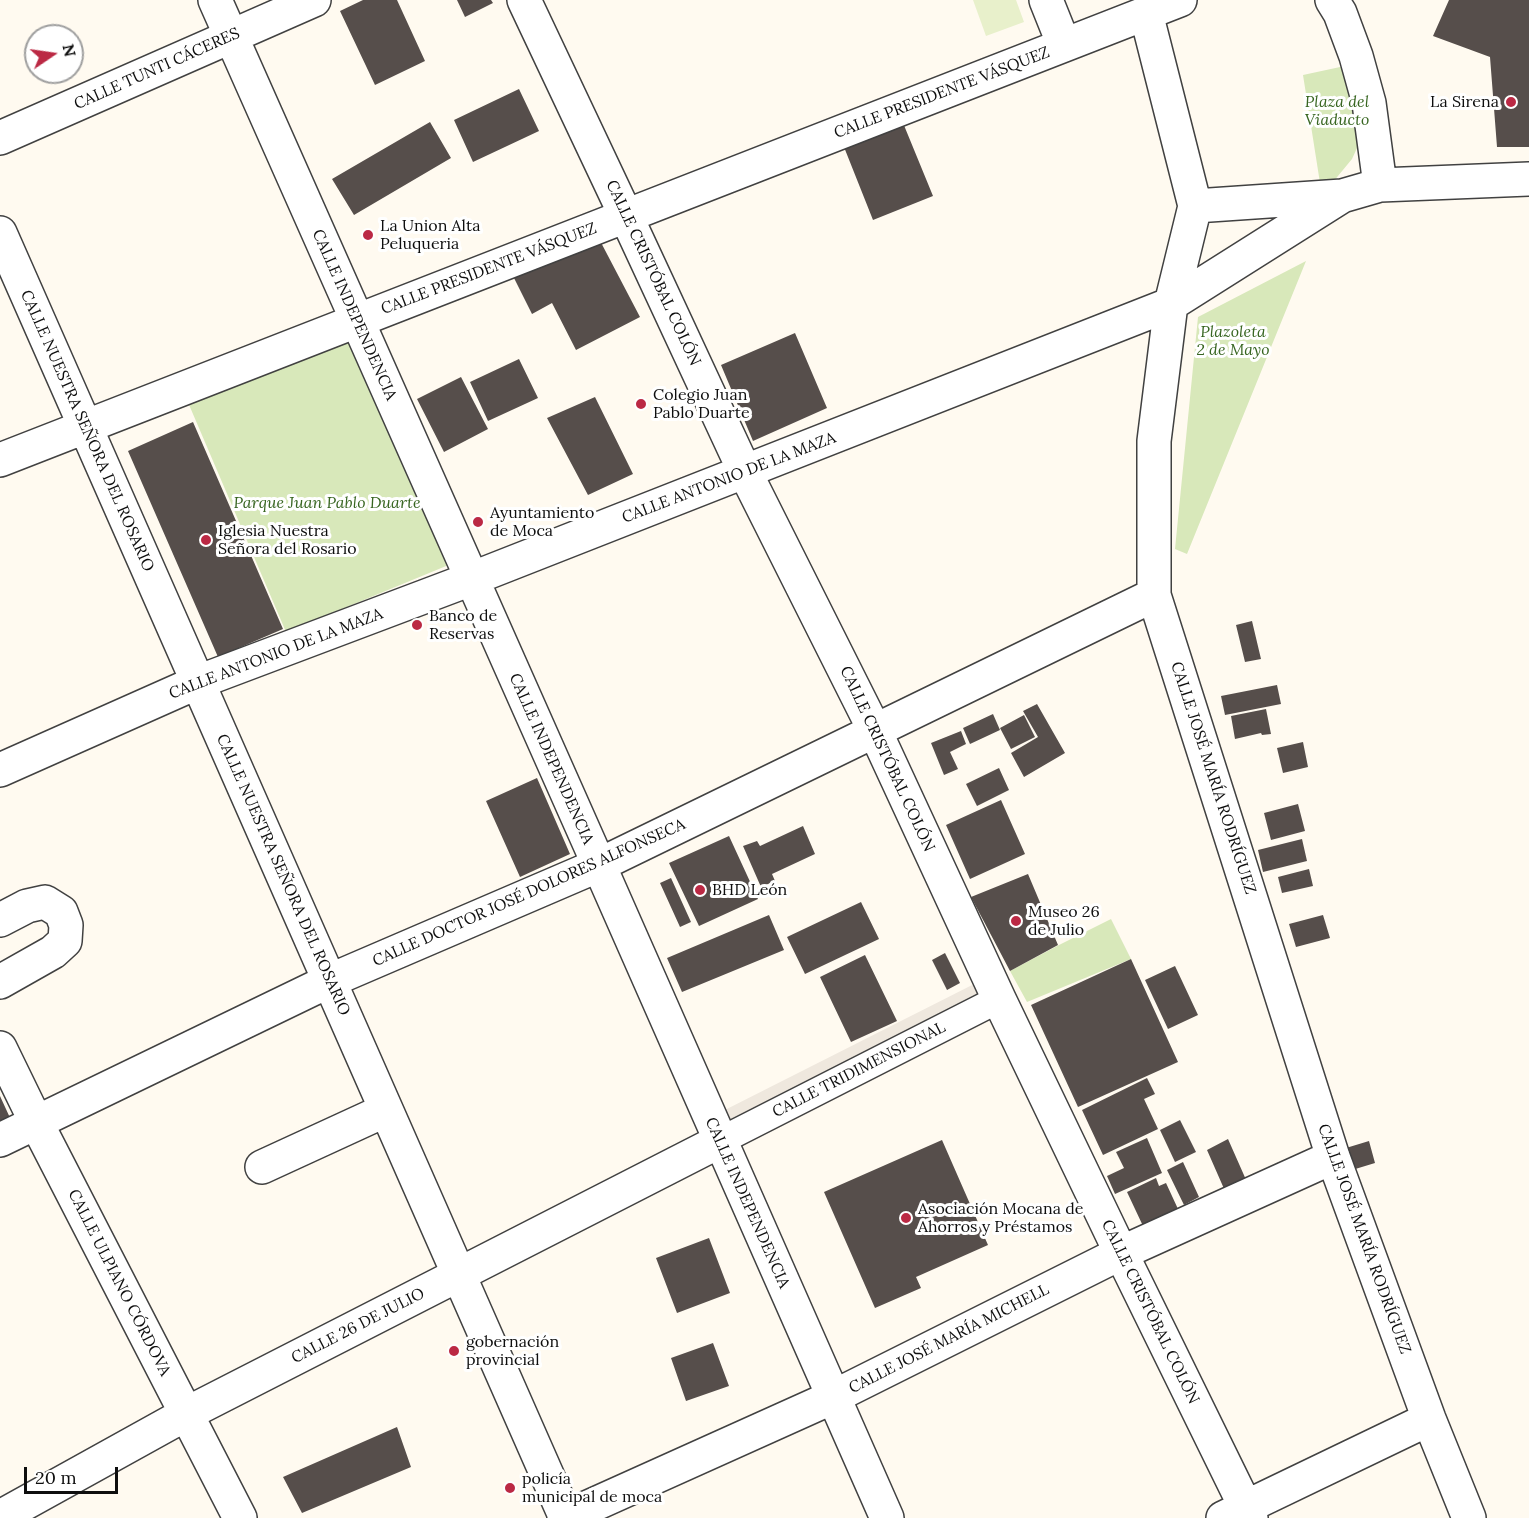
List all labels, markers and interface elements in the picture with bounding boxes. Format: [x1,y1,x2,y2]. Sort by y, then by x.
north arrow [24,24,84,84]
street label: CALLE TUNTI CÁCERES [71,24,243,114]
street label: CALLE PRESIDENTE VÁSQUEZ [832,43,1052,143]
park label: Plaza del Viaducto [1305,92,1369,130]
place label: La Sirena [1430,92,1499,112]
marker: La Sirena [1504,95,1518,109]
street label: CALLE CRISTÓBAL COLÓN [602,177,704,369]
place label: La Union Alta Peluqueria [380,216,480,254]
street label: CALLE PRESIDENTE VÁSQUEZ [379,219,599,319]
street label: CALLE INDEPENDENCIA [308,227,400,403]
marker: La Union Alta Peluqueria [361,228,375,242]
street label: CALLE NUESTRA SEÑORA DEL ROSARIO [16,287,158,575]
park label: Plazoleta 2 de Mayo [1196,322,1270,360]
place label: Colegio Juan Pablo Duarte [653,385,750,423]
marker: Colegio Juan Pablo Duarte [634,397,648,411]
street label: CALLE ANTONIO DE LA MAZA [619,428,839,528]
park label: Parque Juan Pablo Duarte [233,493,421,513]
place label: Ayuntamiento de Moca [490,503,594,541]
marker: Ayuntamiento de Moca [471,515,485,529]
place label: Iglesia Nuestra Señora del Rosario [218,521,357,559]
marker: Iglesia Nuestra Señora del Rosario [199,533,213,547]
street label: CALLE ANTONIO DE LA MAZA [166,604,386,704]
place label: Banco de Reservas [429,606,497,644]
marker: Banco de Reservas [410,618,424,632]
street label: CALLE JOSÉ MARÍA RODRÍGUEZ [1166,659,1260,897]
street label: CALLE CRISTÓBAL COLÓN [836,663,938,855]
street label: CALLE INDEPENDENCIA [505,671,597,847]
street label: CALLE NUESTRA SEÑORA DEL ROSARIO [212,731,354,1019]
street label: CALLE DOCTOR JOSÉ DOLORES ALFONSECA [370,815,688,971]
place label: BHD León [712,880,787,900]
marker: BHD León [693,883,707,897]
place label: Museo 26 de Julio [1028,902,1100,940]
marker: Museo 26 de Julio [1009,914,1023,928]
street label: CALLE TRIDIMENSIONAL [769,1018,949,1122]
street label: CALLE INDEPENDENCIA [701,1115,793,1291]
street label: CALLE JOSÉ MARÍA RODRÍGUEZ [1313,1121,1415,1357]
street label: CALLE ULPIANO CÓRDOVA [63,1186,175,1380]
place label: Asociación Mocana de Ahorros y Préstamos [918,1199,1083,1237]
marker: Asociación Mocana de Ahorros y Préstamos [899,1211,913,1225]
street label: CALLE CRISTÓBAL COLÓN [1097,1217,1203,1407]
street label: CALLE JOSÉ MARÍA MICHELL [846,1280,1052,1398]
street label: CALLE 26 DE JULIO [288,1284,428,1368]
place label: gobernación provincial [466,1332,559,1370]
marker: gobernación provincial [447,1344,461,1358]
scale bar [27,1455,122,1493]
text: 20 m [35,1466,77,1489]
place label: policía municipal de moca [522,1469,662,1507]
marker: policía municipal de moca [503,1481,517,1495]

